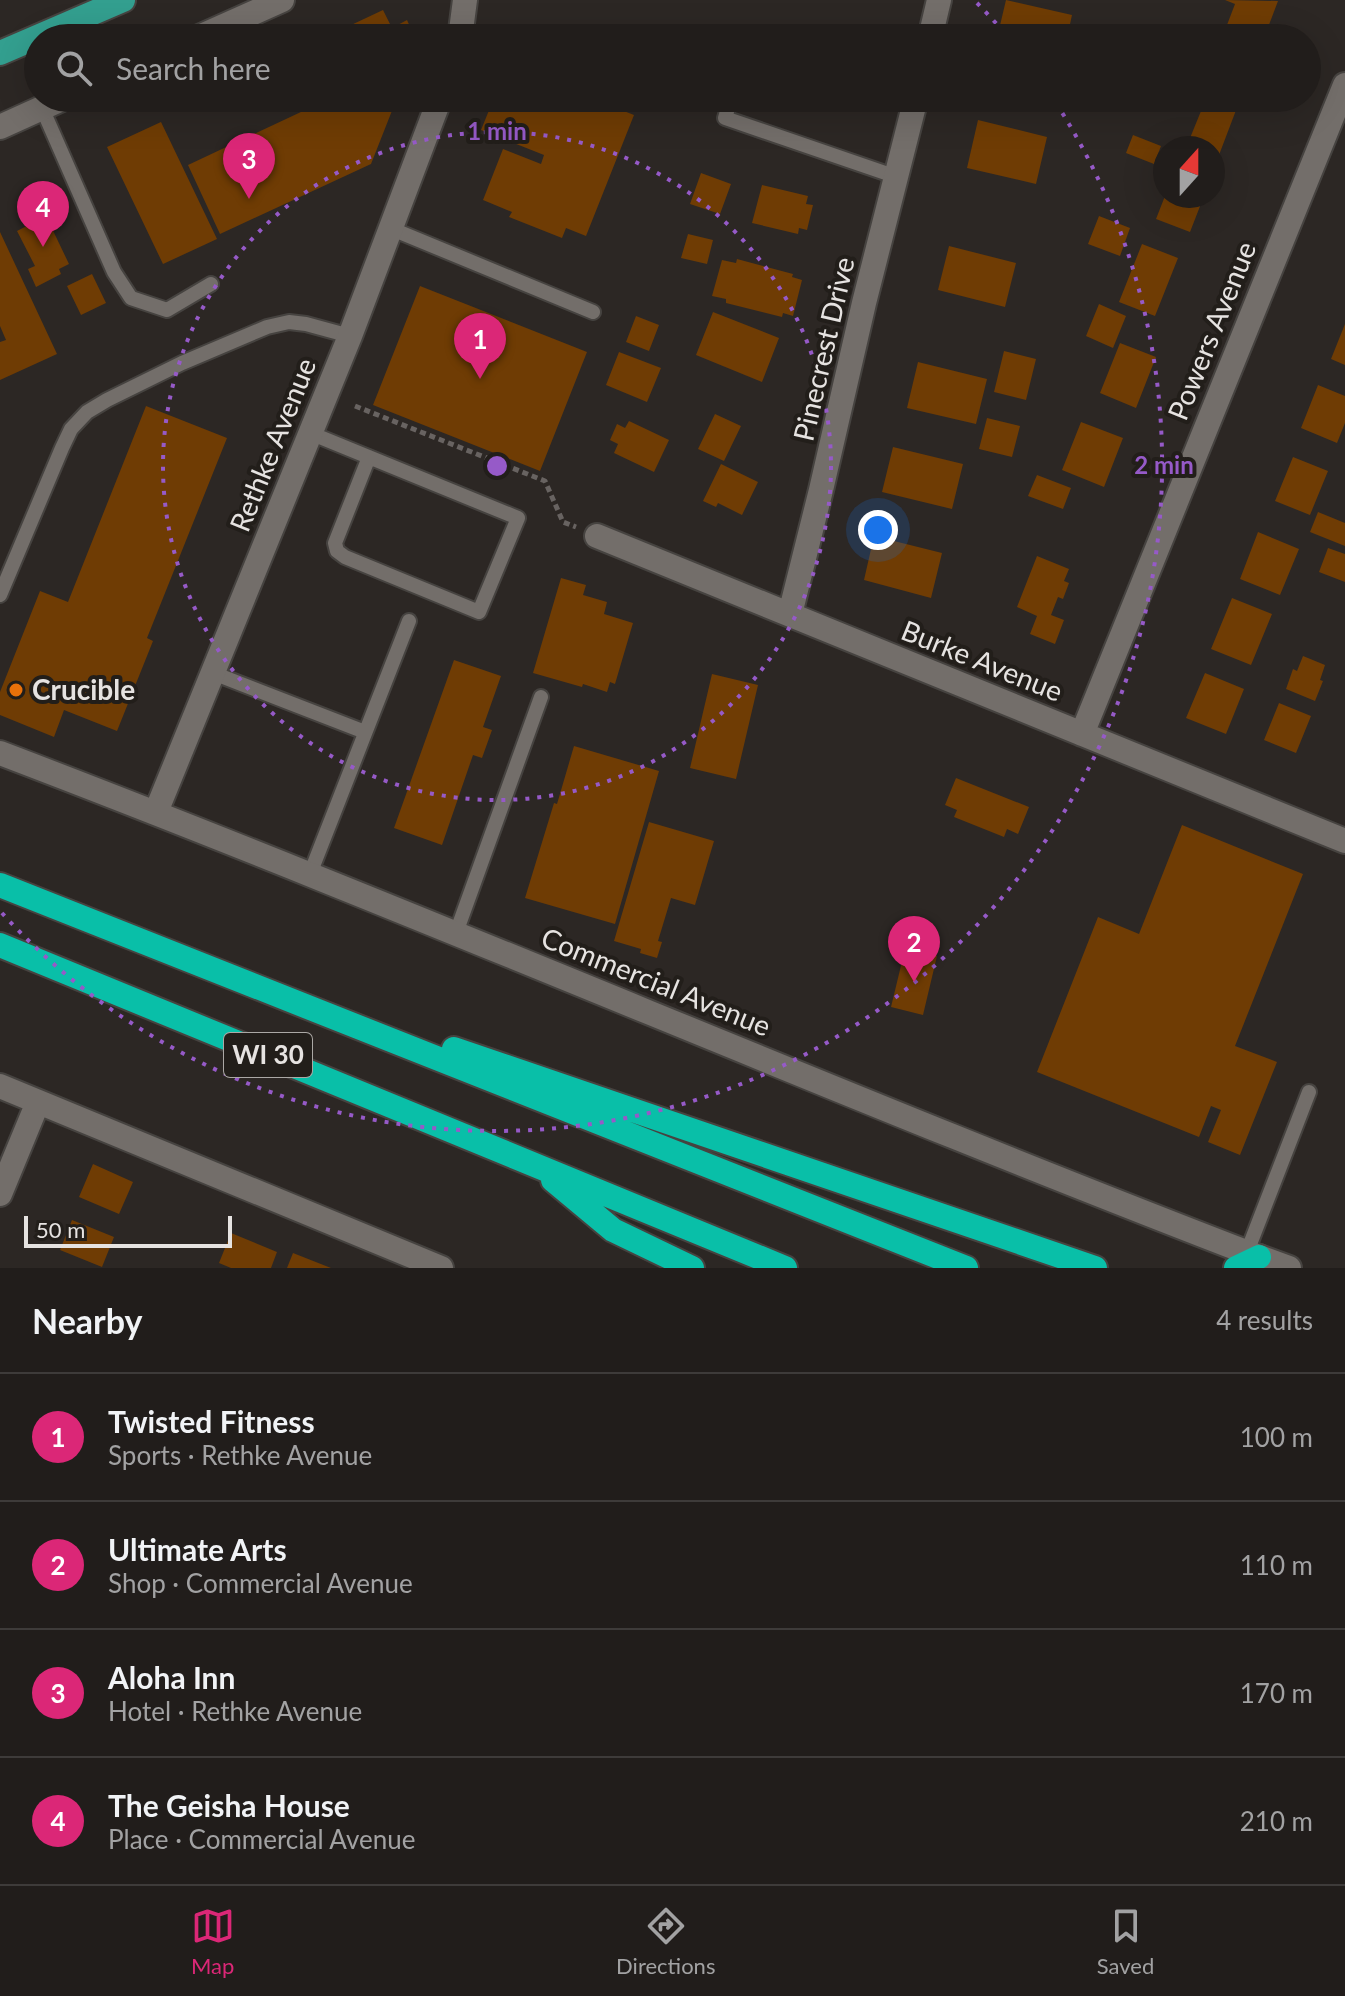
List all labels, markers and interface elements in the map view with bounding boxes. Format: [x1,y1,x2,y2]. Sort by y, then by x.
search box [24,24,1321,112]
icon: search [52,46,96,90]
text: Search here [116,50,271,86]
text: 1 min [467,116,527,145]
pin: 3 [223,133,275,199]
north arrow [1153,136,1225,208]
pin: 4 [17,181,69,247]
street label: Powers Avenue [1160,236,1262,425]
street label: Pinecrest Drive [785,253,861,444]
pin: 1 [454,313,506,379]
street label: Rethke Avenue [222,353,322,536]
text: 2 min [1134,450,1194,479]
centre of rings [483,452,511,480]
your location [858,510,898,550]
street label: Burke Avenue [897,612,1068,708]
place label: Crucible [32,672,135,706]
marker: Crucible [7,681,25,699]
pin: 2 [888,916,940,982]
street label: Commercial Avenue [537,920,776,1043]
road number: WI 30 [224,1033,312,1077]
scale bar [24,1212,232,1248]
text: 50 m [36,1216,85,1243]
text: Nearby [32,1300,143,1341]
text: 4 results [1216,1304,1313,1336]
text: Twisted Fitness [108,1403,315,1439]
text: 1 [50,1421,66,1453]
text: 100 m [1240,1421,1313,1453]
text: Sports · Rethke Avenue [108,1439,372,1471]
text: Ultimate Arts [108,1531,287,1567]
text: 2 [50,1549,66,1581]
text: 110 m [1240,1549,1313,1581]
text: Shop · Commercial Avenue [108,1567,413,1599]
text: Aloha Inn [108,1659,235,1695]
text: 3 [50,1677,66,1709]
text: 170 m [1240,1677,1313,1709]
text: Hotel · Rethke Avenue [108,1695,362,1727]
text: The Geisha House [108,1787,350,1823]
text: 4 [50,1805,66,1837]
text: 210 m [1240,1805,1313,1837]
text: Place · Commercial Avenue [108,1823,415,1855]
tab: Map [191,1904,235,1979]
tab: Directions [616,1904,715,1979]
tab: Saved [1097,1904,1154,1979]

